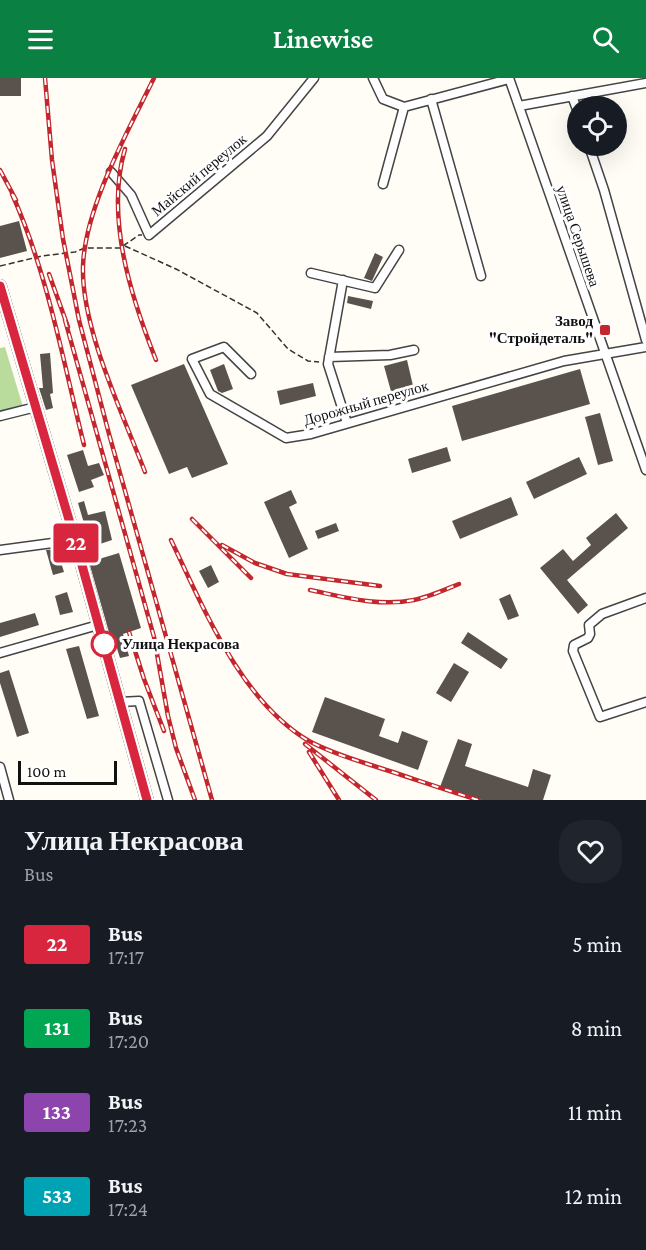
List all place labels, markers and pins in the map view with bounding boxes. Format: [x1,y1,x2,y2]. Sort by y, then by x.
place label: Завод "Стройдеталь" [489,313,593,346]
marker: Завод "Стройдеталь" [598,323,612,337]
marker: Улица Некрасова [91,631,117,657]
place label: Улица Некрасова [122,636,240,652]

